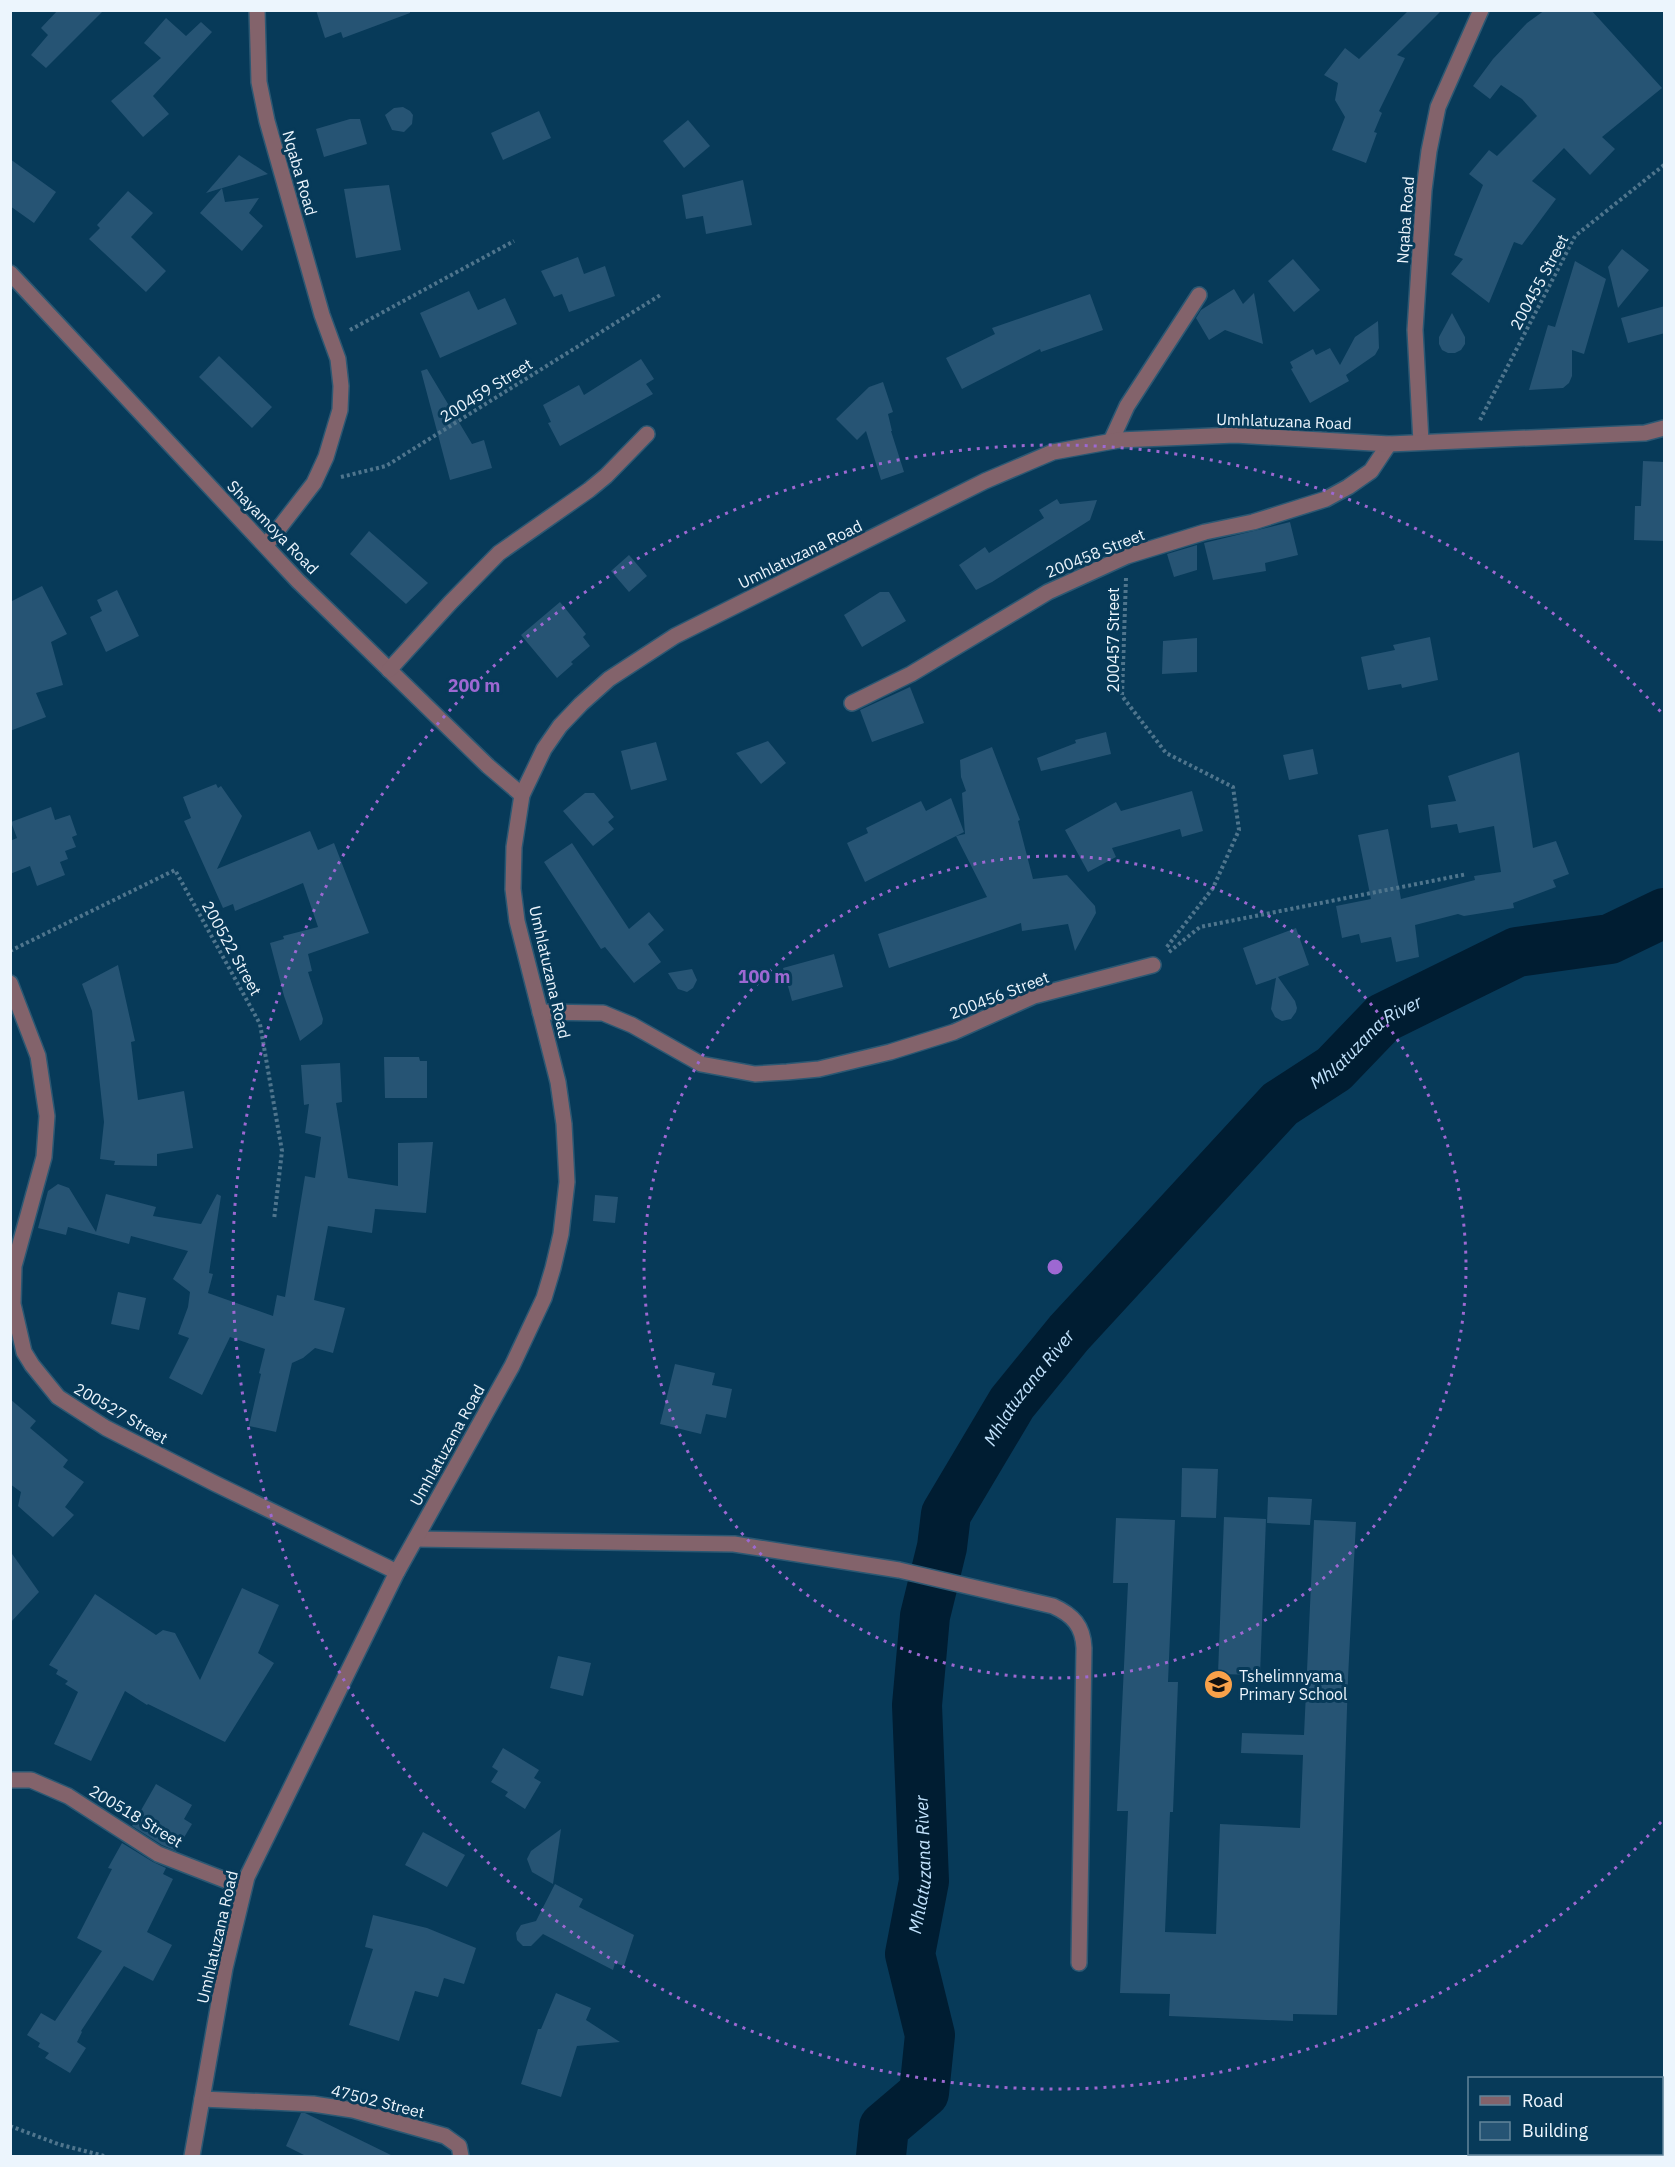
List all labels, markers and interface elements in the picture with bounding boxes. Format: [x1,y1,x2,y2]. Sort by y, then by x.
street label: Nqaba Road [278,128,322,218]
street label: Nqaba Road [1392,176,1418,264]
street label: 200455 Street [1505,231,1573,333]
street label: 200459 Street [436,354,536,426]
street label: Umhlatuzana Road [1216,409,1352,433]
street label: Shayamoya Road [223,476,323,578]
street label: Umhlatuzana Road [735,515,865,593]
street label: 200458 Street [1042,524,1148,582]
street label: 200457 Street [1103,587,1123,693]
text: 200 m [448,674,500,697]
street label: 200522 Street [198,897,266,999]
street label: Umhlatuzana Road [525,904,575,1040]
text: 100 m [738,965,790,988]
street label: 200456 Street [946,967,1052,1023]
water label: Mhlatuzana River [1305,989,1425,1093]
centre of rings [1045,1257,1065,1277]
water label: Mhlatuzana River [978,1324,1079,1450]
street label: 200527 Street [70,1378,172,1448]
street label: Umhlatuzana Road [405,1381,489,1509]
place label: Tshelimnyama Primary School [1239,1666,1347,1704]
school or university icon: Tshelimnyama Primary School [1202,1669,1234,1701]
street label: 200518 Street [86,1780,186,1852]
water label: Mhlatuzana River [903,1794,936,1936]
street label: Umhlatuzana Road [192,1869,242,2005]
legend [1468,2077,1663,2155]
street label: 47502 Street [329,2080,427,2122]
text: Road [1522,2089,1563,2112]
text: Building [1522,2119,1589,2142]

